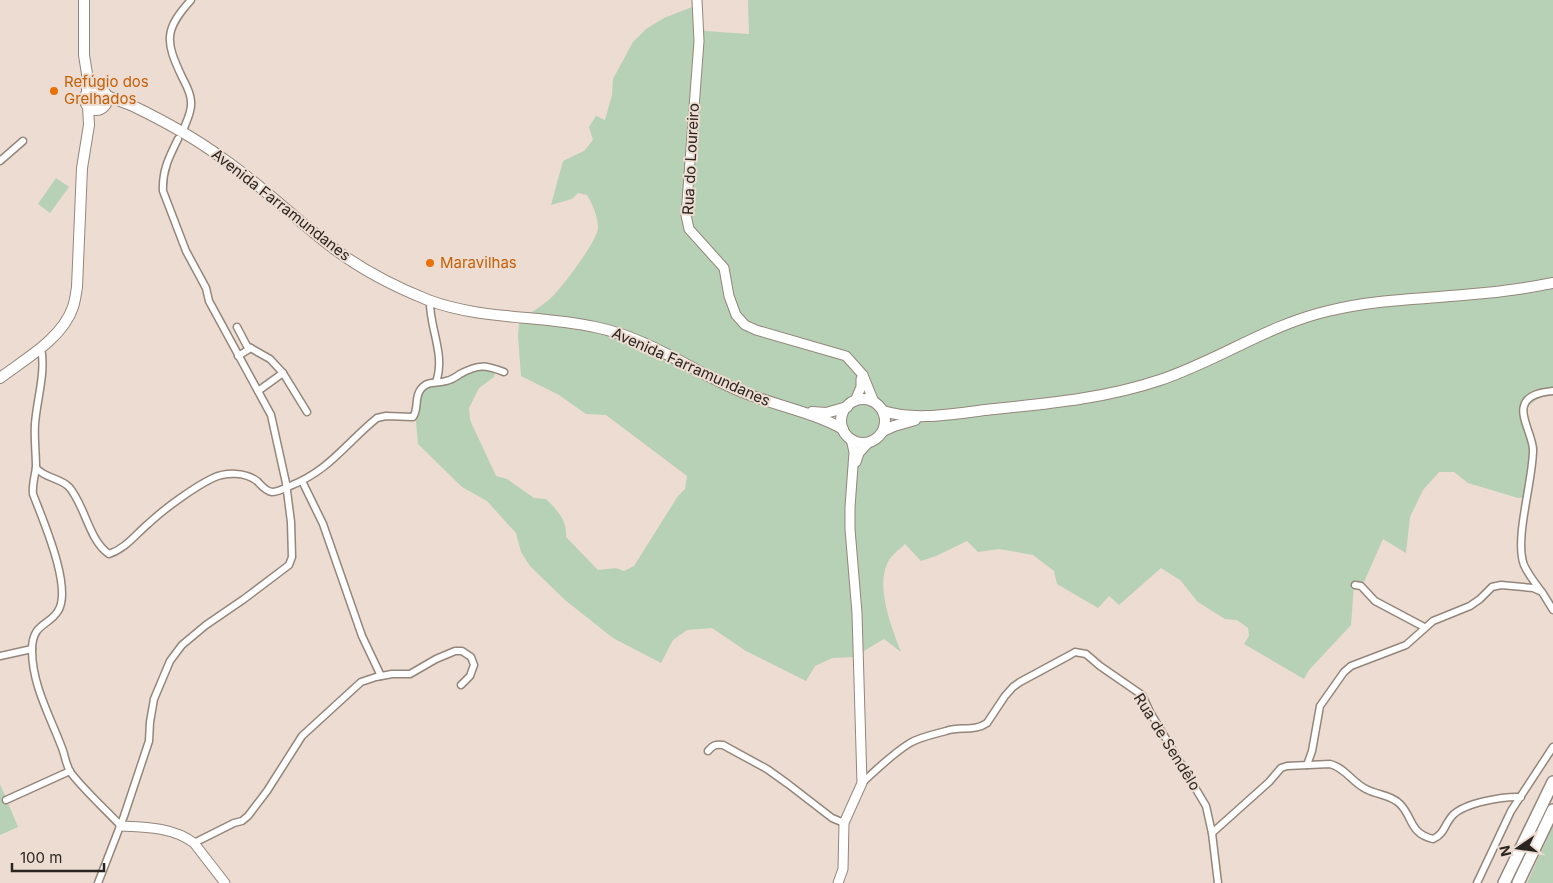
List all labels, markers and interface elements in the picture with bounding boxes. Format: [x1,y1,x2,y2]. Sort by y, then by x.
place label: Refúgio dos Grelhados [64,72,149,108]
marker: Refúgio dos Grelhados [48,85,60,97]
street label: Rua do Loureiro [678,103,703,215]
street label: Avenida Farramundanes [208,144,355,265]
place label: Maravilhas [440,253,517,272]
marker: Maravilhas [424,257,436,269]
street label: Avenida Farramundanes [609,323,773,410]
street label: Rua de Sendêlo [1130,690,1205,794]
north arrow [1493,823,1543,873]
scale bar [12,840,105,872]
text: N [1495,844,1514,858]
text: 100 m [20,848,62,867]

